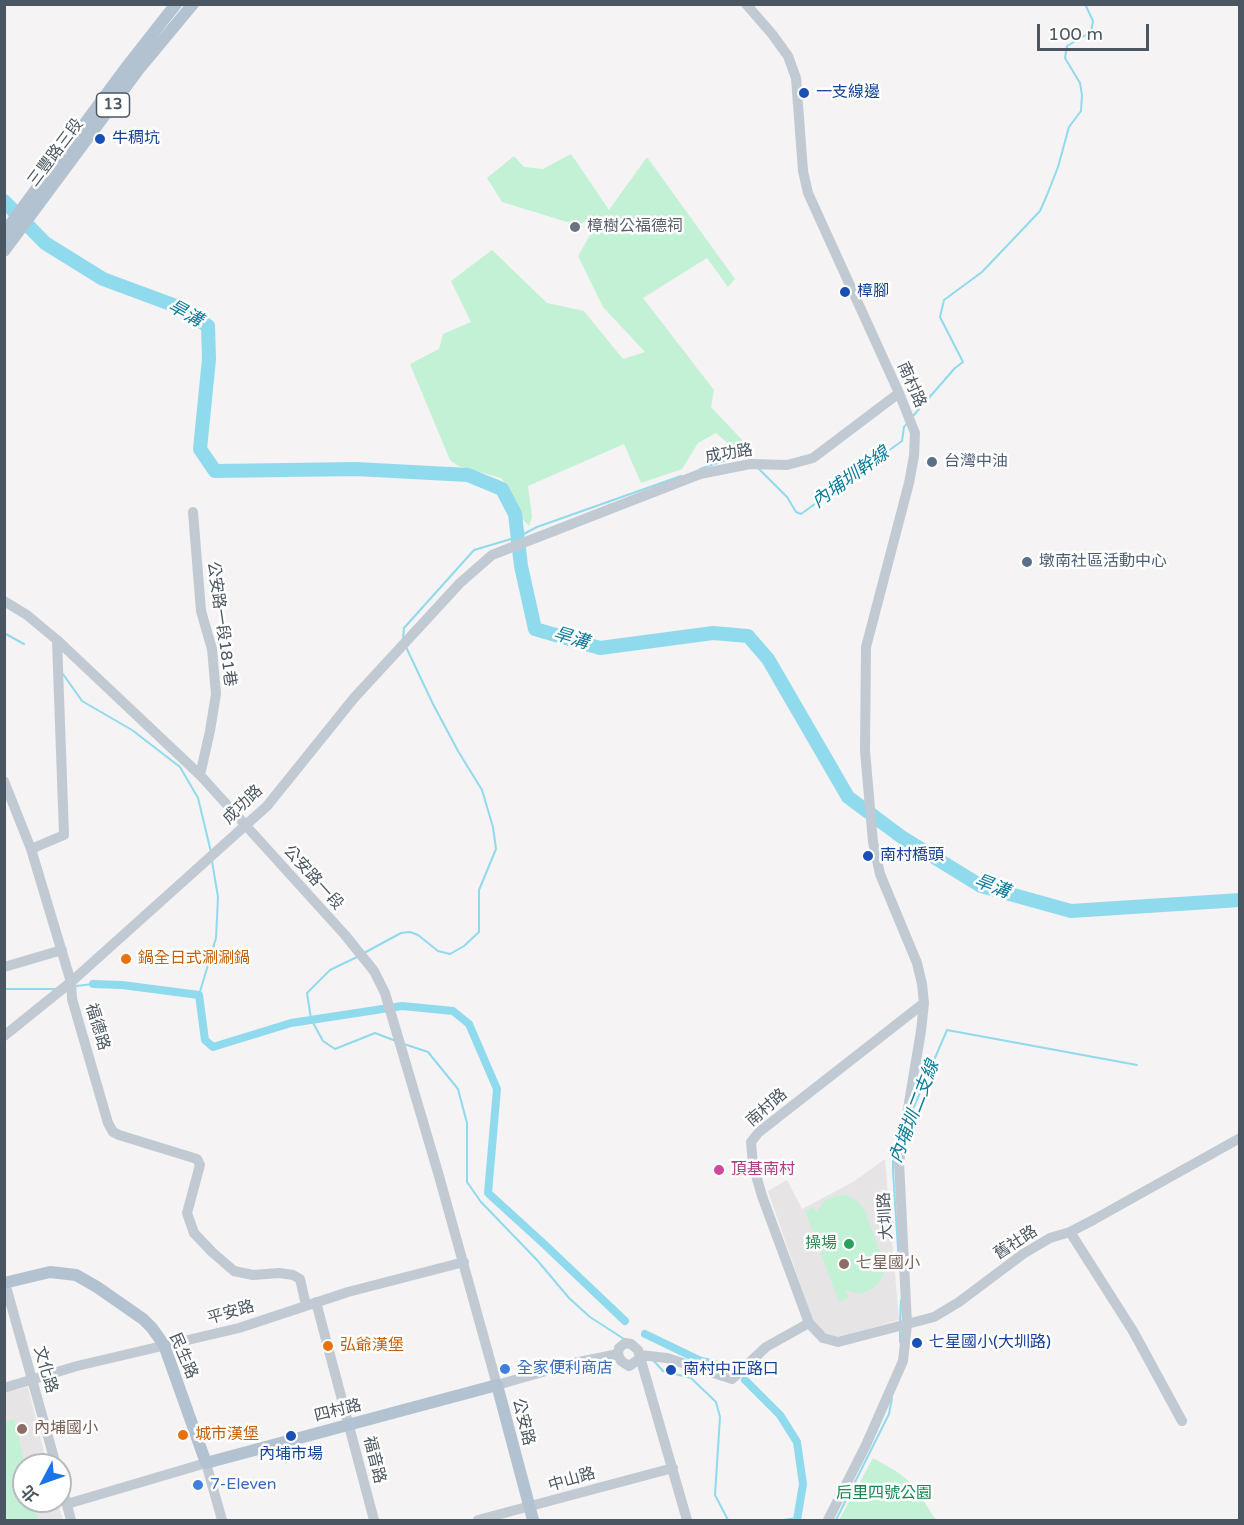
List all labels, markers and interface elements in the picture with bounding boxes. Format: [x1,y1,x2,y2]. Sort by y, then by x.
scale bar [1040,12,1152,50]
text: 100 m [1048,23,1103,45]
place label: 一支線邊 [816,83,880,103]
marker: 一支線邊 [797,86,811,100]
road number: 13 [96,93,130,117]
street label: 三豐路三段 [24,115,88,191]
place label: 牛稠坑 [112,129,160,149]
marker: 牛稠坑 [93,132,107,146]
place label: 樟樹公福德祠 [587,217,683,237]
marker: 樟樹公福德祠 [568,220,582,234]
place label: 樟腳 [857,282,889,302]
marker: 樟腳 [838,285,852,299]
water label: 旱溝 [164,296,206,332]
street label: 南村路 [892,359,930,411]
street label: 成功路 [704,441,754,467]
water label: 內埔圳幹線 [808,443,894,513]
place label: 台灣中油 [944,452,1008,472]
marker: 台灣中油 [925,455,939,469]
place label: 墩南社區活動中心 [1039,552,1167,572]
marker: 墩南社區活動中心 [1020,555,1034,569]
street label: 公安路一段181巷 [203,560,239,688]
water label: 旱溝 [551,623,591,655]
street label: 成功路 [219,781,267,829]
street label: 公安路一段 [279,842,347,914]
place label: 南村橋頭 [880,846,944,866]
marker: 南村橋頭 [861,849,875,863]
water label: 旱溝 [971,870,1013,904]
place label: 鍋全日式涮涮鍋 [138,949,250,969]
marker: 鍋全日式涮涮鍋 [119,952,133,966]
street label: 福德路 [81,1001,113,1053]
water label: 內埔圳二支線 [886,1058,944,1166]
street label: 南村路 [743,1085,791,1131]
place label: 頂基南村 [731,1160,795,1180]
marker: 頂基南村 [712,1163,726,1177]
street label: 大圳路 [875,1191,897,1241]
street label: 舊社路 [991,1222,1041,1264]
place label: 操場 [805,1234,837,1254]
marker: 操場 [842,1237,856,1251]
place label: 七星國小 [856,1254,920,1274]
marker: 七星國小 [837,1257,851,1271]
street label: 平安路 [205,1297,257,1329]
street label: 民生路 [165,1330,201,1382]
place label: 七星國小(大圳路) [929,1333,1051,1353]
place label: 弘爺漢堡 [340,1336,404,1356]
marker: 七星國小(大圳路) [910,1336,924,1350]
marker: 弘爺漢堡 [321,1339,335,1353]
street label: 文化路 [29,1344,61,1396]
place label: 全家便利商店 [517,1359,613,1379]
place label: 南村中正路口 [683,1360,779,1380]
marker: 全家便利商店 [498,1362,512,1376]
marker: 南村中正路口 [664,1363,678,1377]
street label: 四村路 [312,1396,364,1426]
street label: 公安路 [508,1396,538,1448]
place label: 內埔國小 [34,1419,98,1439]
marker: 內埔國小 [15,1422,29,1436]
place label: 城市漢堡 [195,1425,259,1445]
marker: 城市漢堡 [176,1428,190,1442]
marker: 內埔市場 [284,1429,298,1443]
street label: 福音路 [359,1434,389,1486]
place label: 內埔市場 [259,1445,323,1465]
north arrow [12,1453,72,1513]
street label: 中山路 [546,1464,598,1496]
place label: 7-Eleven [210,1475,277,1495]
marker: 7-Eleven [191,1478,205,1492]
text: 北 [17,1481,43,1506]
park label: 后里四號公園 [836,1484,932,1504]

